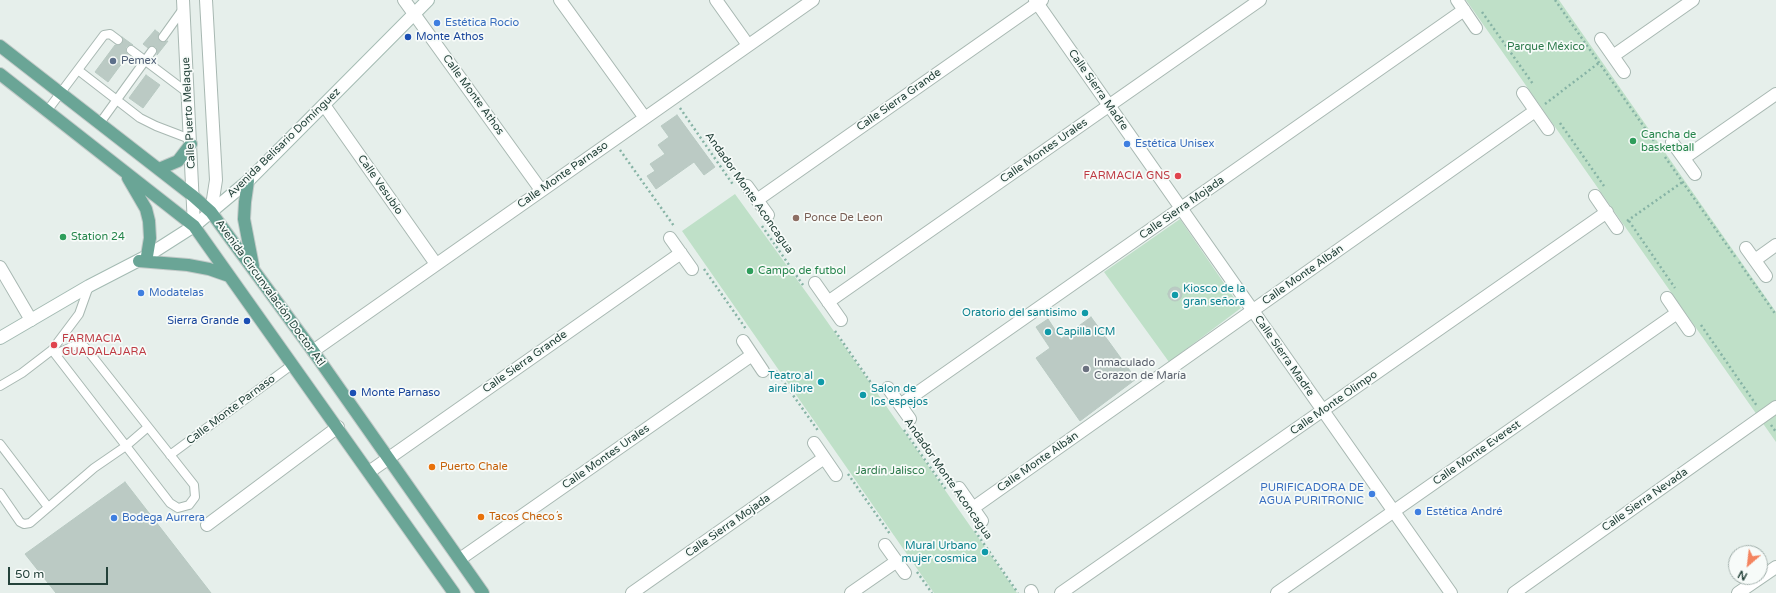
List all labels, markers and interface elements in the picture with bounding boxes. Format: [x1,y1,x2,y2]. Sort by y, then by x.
place label: Estética Rocio [445,16,519,30]
marker: Estética Rocio [432,18,442,28]
place label: Monte Athos [416,30,484,44]
marker: Monte Athos [403,32,413,42]
park label: Parque México [1507,40,1585,54]
street label: Calle Sierra Madre [1065,47,1131,133]
street label: Calle Monte Athos [439,52,507,138]
place label: Pemex [121,54,157,68]
marker: Pemex [108,56,118,66]
street label: Calle Puerto Melaque [179,57,199,169]
street label: Calle Sierra Grande [854,66,944,134]
street label: Avenida Belisario Domínguez [225,85,343,201]
street label: Calle Montes Urales [998,116,1090,186]
place label: Cancha de basketball [1641,128,1696,154]
street label: Andador Monte Aconcagua [702,130,796,256]
marker: Cancha de basketball [1628,136,1638,146]
place label: Estética Unisex [1135,137,1214,151]
street label: Calle Monte Parnaso [515,139,611,211]
marker: Estética Unisex [1122,139,1132,149]
street label: Calle Vesubio [355,153,405,217]
place label: FARMACIA GNS [1083,169,1170,183]
marker: FARMACIA GNS [1173,171,1183,181]
street label: Calle Sierra Mojada [1137,174,1227,242]
place label: Ponce De Leon [804,211,883,225]
marker: Ponce De Leon [791,213,801,223]
street label: Avenida Circunvalación Doctor Atl [212,217,328,369]
place label: Station 24 [71,230,125,244]
marker: Station 24 [58,232,68,242]
street label: Calle Monte Albán [1260,242,1346,308]
place label: Campo de futbol [758,264,846,278]
marker: Campo de futbol [745,266,755,276]
place label: Kiosco de la gran señora [1183,282,1245,308]
place label: Modatelas [149,286,204,300]
marker: Modatelas [136,288,146,298]
marker: Kiosco de la gran señora [1170,290,1180,300]
place label: Oratorio del santisimo [962,306,1077,320]
marker: Oratorio del santisimo [1080,308,1090,318]
street label: Calle Sierra Madre [1251,313,1317,399]
place label: Sierra Grande [167,314,239,328]
marker: Sierra Grande [242,316,252,326]
place label: Capilla ICM [1056,325,1115,339]
marker: Capilla ICM [1043,327,1053,337]
street label: Calle Sierra Grande [480,328,570,396]
place label: FARMACIA GUADALAJARA [62,332,147,358]
marker: FARMACIA GUADALAJARA [49,340,59,350]
place label: Inmaculado Corazon de María [1094,356,1186,382]
marker: Inmaculado Corazon de María [1081,364,1091,374]
street label: Calle Monte Olimpo [1288,368,1380,438]
place label: Teatro al aire libre [768,369,813,395]
street label: Calle Monte Parnaso [184,372,278,448]
marker: Teatro al aire libre [816,377,826,387]
place label: Salon de los espejos [871,382,928,408]
place label: Monte Parnaso [361,386,440,400]
marker: Monte Parnaso [348,388,358,398]
marker: Salon de los espejos [858,390,868,400]
street label: Andador Monte Aconcagua [901,416,995,542]
street label: Calle Monte Everest [1431,418,1523,488]
street label: Calle Montes Urales [560,422,652,492]
street label: Calle Monte Albán [995,429,1081,495]
place label: Puerto Chale [440,460,508,474]
marker: Puerto Chale [427,462,437,472]
park label: Jardín Jalisco [855,464,925,478]
street label: Calle Sierra Nevada [1600,466,1690,534]
place label: PURIFICADORA DE AGUA PURITRONIC [1259,481,1364,507]
marker: PURIFICADORA DE AGUA PURITRONIC [1367,489,1377,499]
street label: Calle Sierra Mojada [683,492,773,560]
place label: Estética André [1426,505,1502,519]
marker: Estética André [1413,507,1423,517]
place label: Tacos Checo´s [489,510,563,524]
place label: Bodega Aurrera [122,511,205,525]
marker: Tacos Checo´s [476,512,486,522]
marker: Bodega Aurrera [109,513,119,523]
place label: Mural Urbano mujer cosmica [901,539,977,565]
north arrow [1728,545,1768,585]
marker: Mural Urbano mujer cosmica [980,547,990,557]
scale bar [10,559,110,585]
text: 50 m [15,567,44,581]
text: N [1736,567,1750,583]

